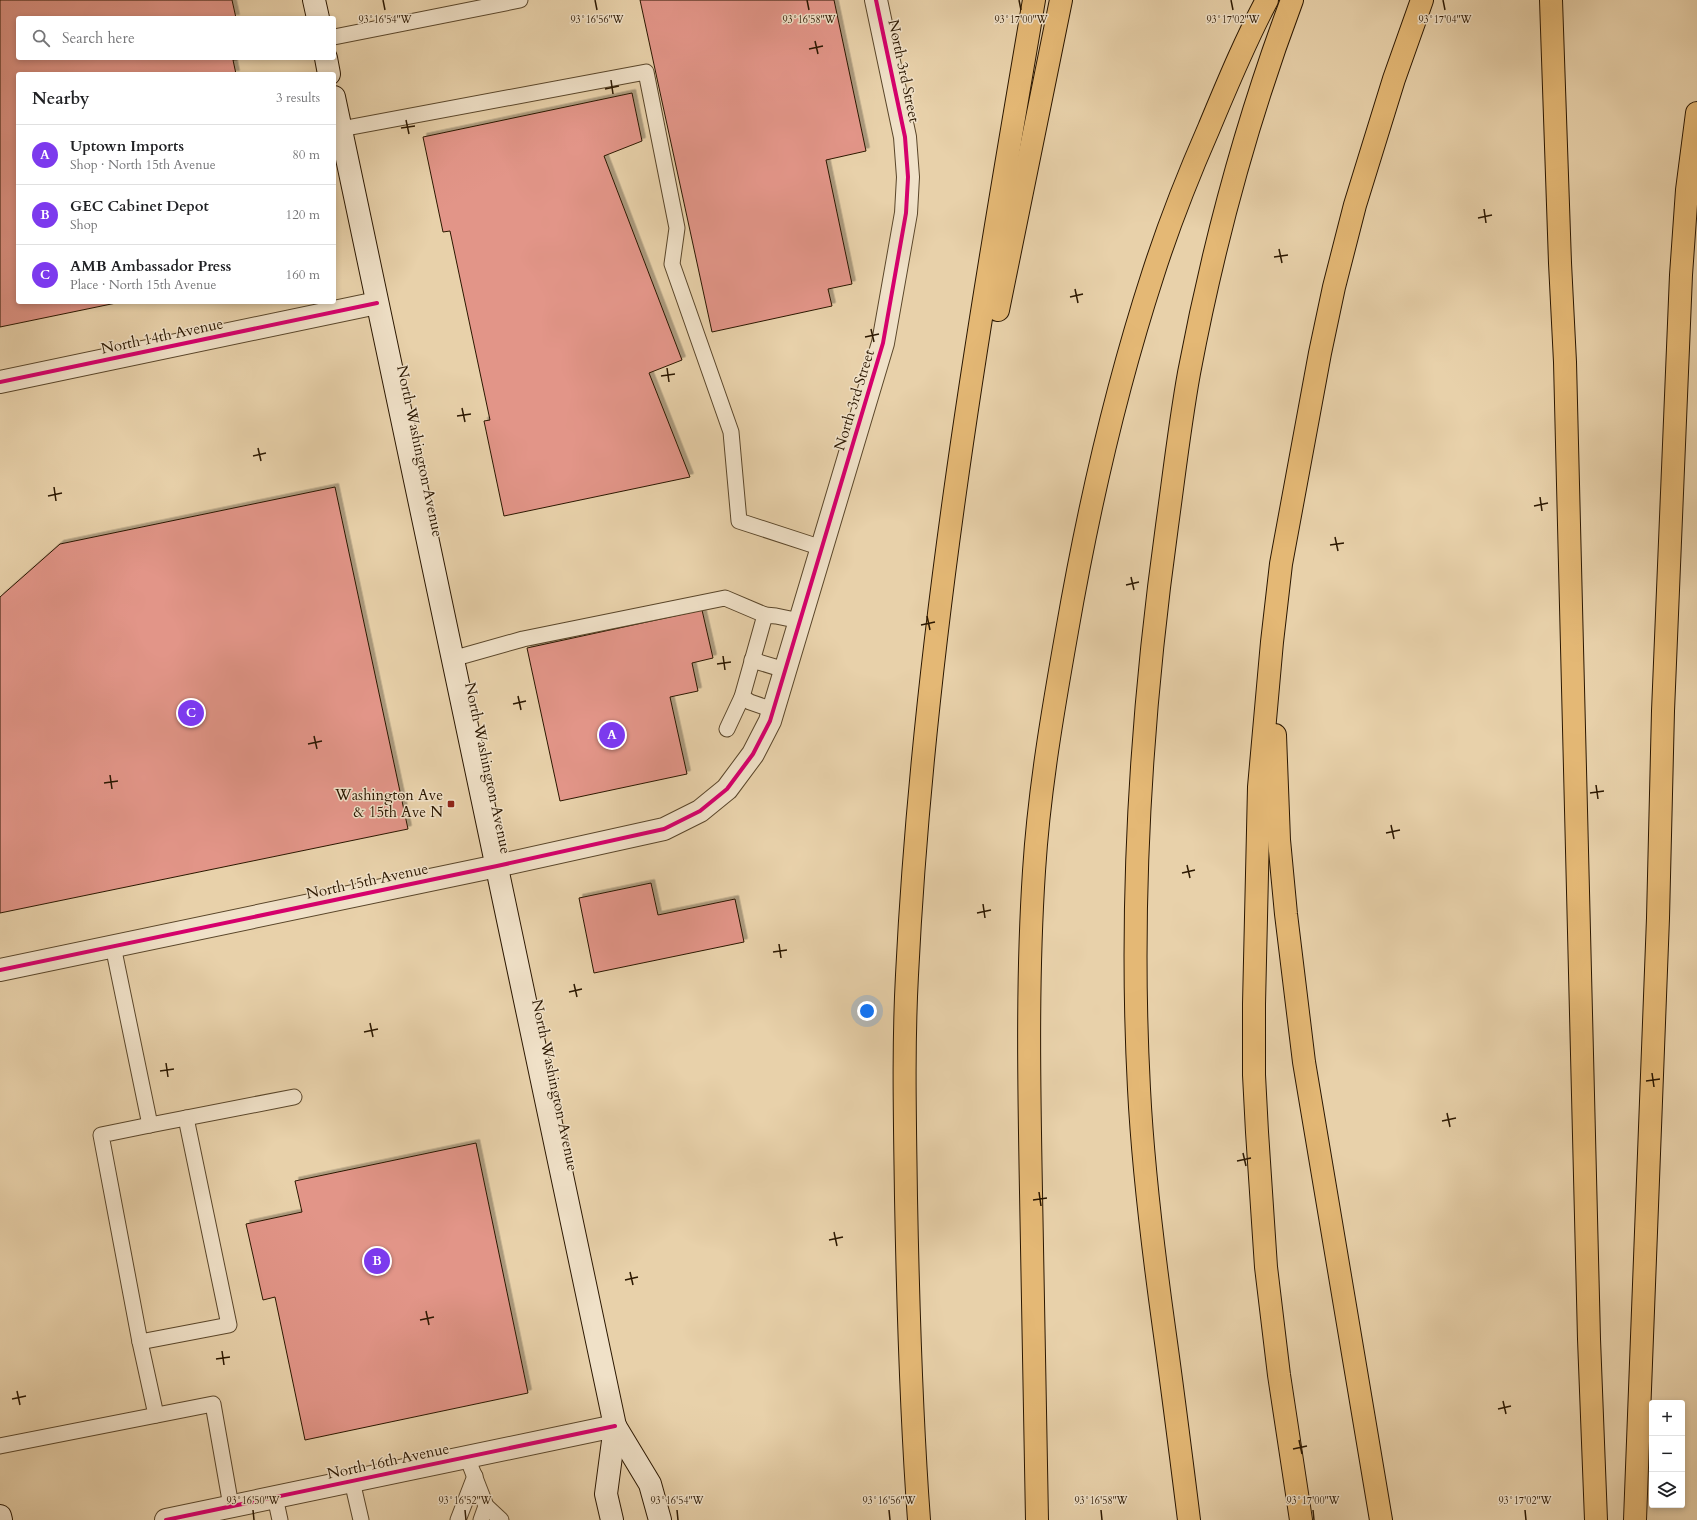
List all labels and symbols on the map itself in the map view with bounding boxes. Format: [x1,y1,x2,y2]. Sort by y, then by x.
text: 93°16'54"W [358,13,413,27]
text: 93°16'56"W [570,13,625,27]
text: 93°16'58"W [782,13,837,27]
text: 93°17'00"W [994,13,1049,27]
text: 93°17'02"W [1206,13,1261,27]
text: 93°17'04"W [1418,13,1473,27]
street label: North 3rd Street [883,18,925,124]
street label: North 14th Avenue [99,313,225,359]
street label: North 3rd Street [829,347,879,453]
street label: North Washington Avenue [392,363,448,539]
street label: North Washington Avenue [460,680,516,856]
pin: C [178,698,204,728]
pin: A [599,720,625,750]
place label: Washington Ave & 15th Ave N [334,785,443,822]
marker: Washington Ave & 15th Ave N [446,799,456,809]
street label: North 15th Avenue [304,858,430,904]
street label: North Washington Avenue [527,997,583,1173]
your location [857,1001,877,1021]
pin: B [364,1246,390,1276]
street label: North 16th Avenue [325,1438,451,1484]
text: 93°16'50"W [226,1494,281,1508]
text: 93°16'52"W [438,1494,493,1508]
text: 93°16'54"W [650,1494,705,1508]
text: 93°16'56"W [862,1494,917,1508]
text: 93°16'58"W [1074,1494,1129,1508]
text: 93°17'00"W [1286,1494,1341,1508]
text: 93°17'02"W [1498,1494,1553,1508]

